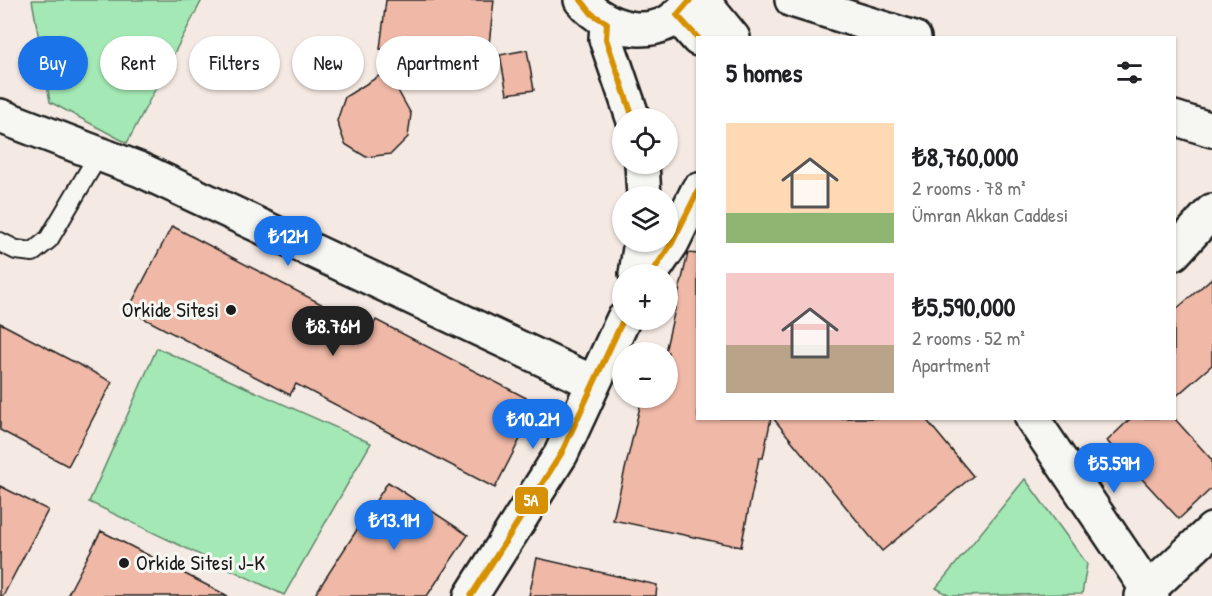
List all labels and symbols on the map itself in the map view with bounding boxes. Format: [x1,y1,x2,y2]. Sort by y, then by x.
pin: ₺12M [252,216,324,267]
place label: Orkide Sitesi [122,295,219,324]
marker: Orkide Sitesi [224,303,238,317]
pin: ₺8.76M [284,306,382,357]
pin: ₺10.2M [484,399,582,450]
pin: ₺5.59M [1065,443,1163,494]
line badge: 5A [514,486,549,515]
text: 5A [524,489,538,511]
pin: ₺13.1M [345,500,443,551]
place label: Orkide Sitesi J-K [136,548,265,577]
marker: Orkide Sitesi J-K [117,556,131,570]

